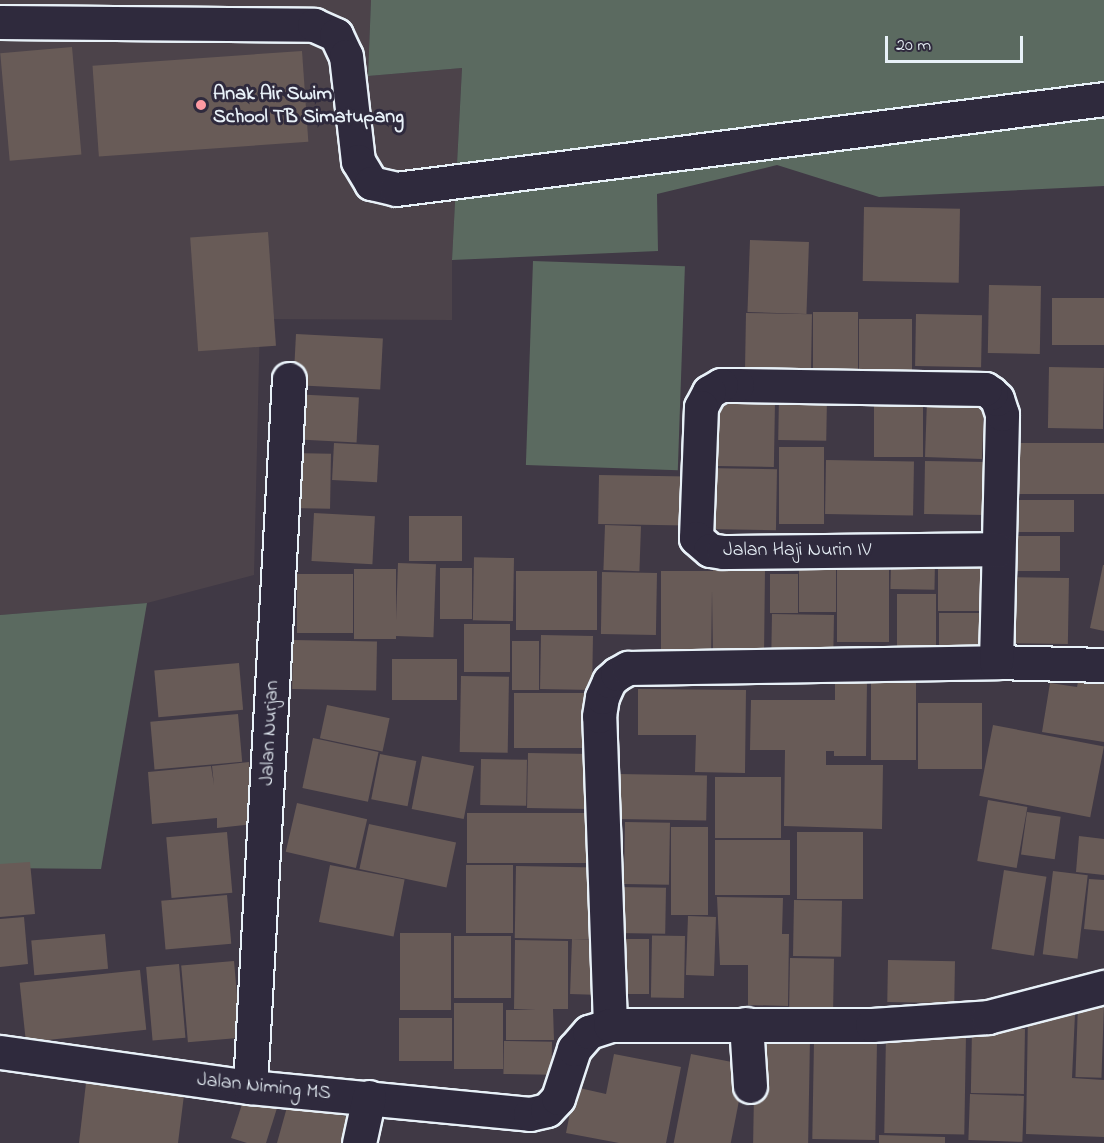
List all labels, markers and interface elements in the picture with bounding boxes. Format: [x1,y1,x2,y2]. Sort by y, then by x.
scale bar [888,24,1026,62]
text: 20 m [896,33,931,59]
place label: Anak Air Swim School TB Simatupang [213,82,404,129]
marker: Anak Air Swim School TB Simatupang [194,98,208,112]
street label: Jalan Haji Nurin IV [723,538,871,562]
street label: Jalan Nurjan [255,680,285,786]
street label: Jalan Niming MS [196,1068,332,1106]

